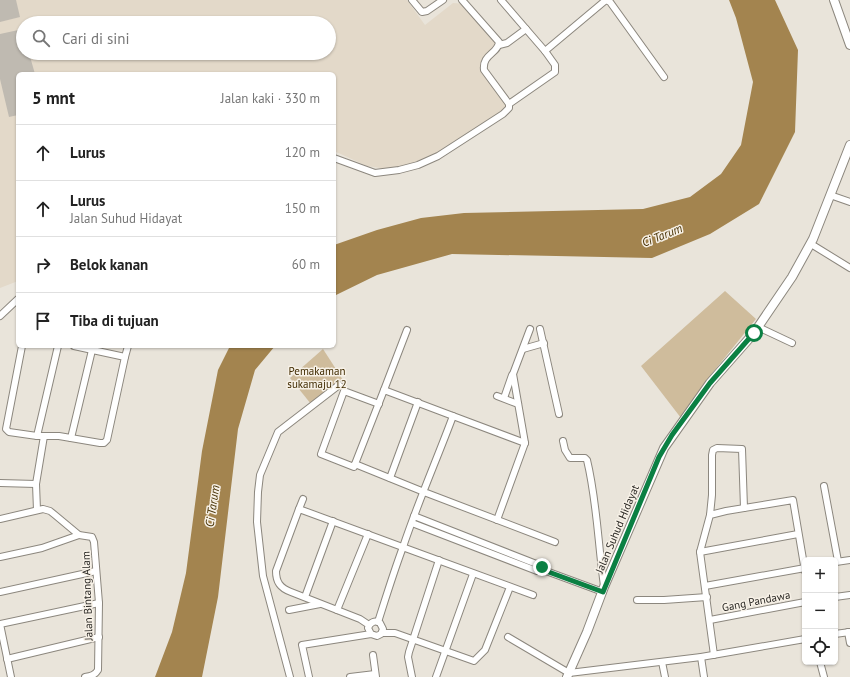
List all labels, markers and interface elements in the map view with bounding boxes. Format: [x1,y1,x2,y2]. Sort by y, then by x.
search box [16,16,336,60]
icon: search [30,27,52,49]
text: Cari di sini [62,29,130,48]
text: 5 mnt [32,87,75,109]
text: Jalan kaki · 330 m [221,90,320,107]
icon: ahead [32,142,54,164]
text: Lurus [70,143,105,162]
text: 120 m [285,144,320,161]
text: Lurus [70,191,105,210]
icon: ahead [32,198,54,220]
text: 150 m [285,200,320,217]
text: Jalan Suhud Hidayat [70,210,182,227]
water label: Ci Tarum [640,220,684,250]
icon: right [32,254,54,276]
text: Belok kanan [70,255,148,274]
text: 60 m [292,256,320,273]
icon: arrive [32,310,54,332]
text: Tiba di tujuan [70,311,159,330]
route start [745,324,763,342]
park label: Pemakaman sukamaju 12 [287,364,347,391]
street label: Jalan Suhud Hidayat [592,482,642,576]
water label: Ci Tarum [202,484,222,528]
street label: Jalan Bintang Alam [78,551,96,642]
map controls [802,557,838,665]
button: + [802,557,838,593]
route end [533,558,551,576]
street label: Gang Pandawa [721,588,791,614]
button: − [802,593,838,629]
button: locate [802,629,838,665]

